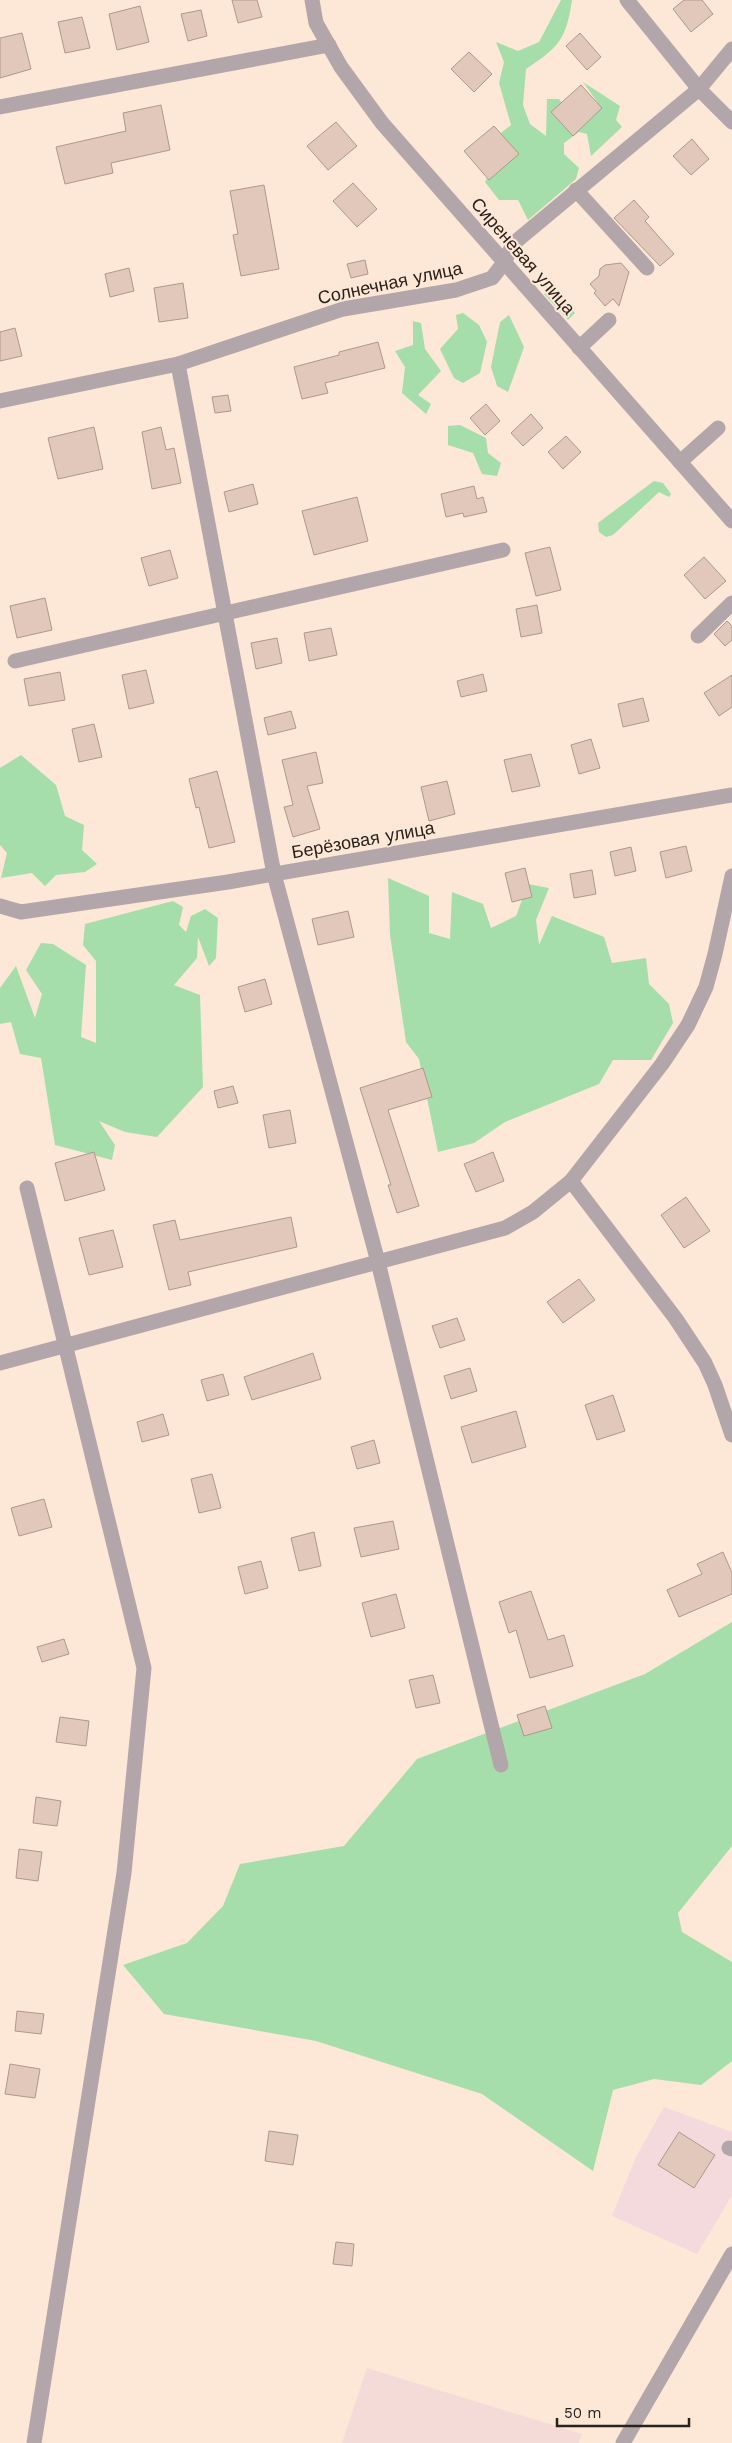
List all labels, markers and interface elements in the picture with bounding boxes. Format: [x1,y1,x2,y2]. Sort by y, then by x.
street label: Сиреневая улица [467,193,580,319]
street label: Солнечная улица [316,257,465,308]
street label: Берёзовая улица [290,816,437,862]
scale bar [557,2396,690,2428]
text: 50 m [564,2404,601,2422]

